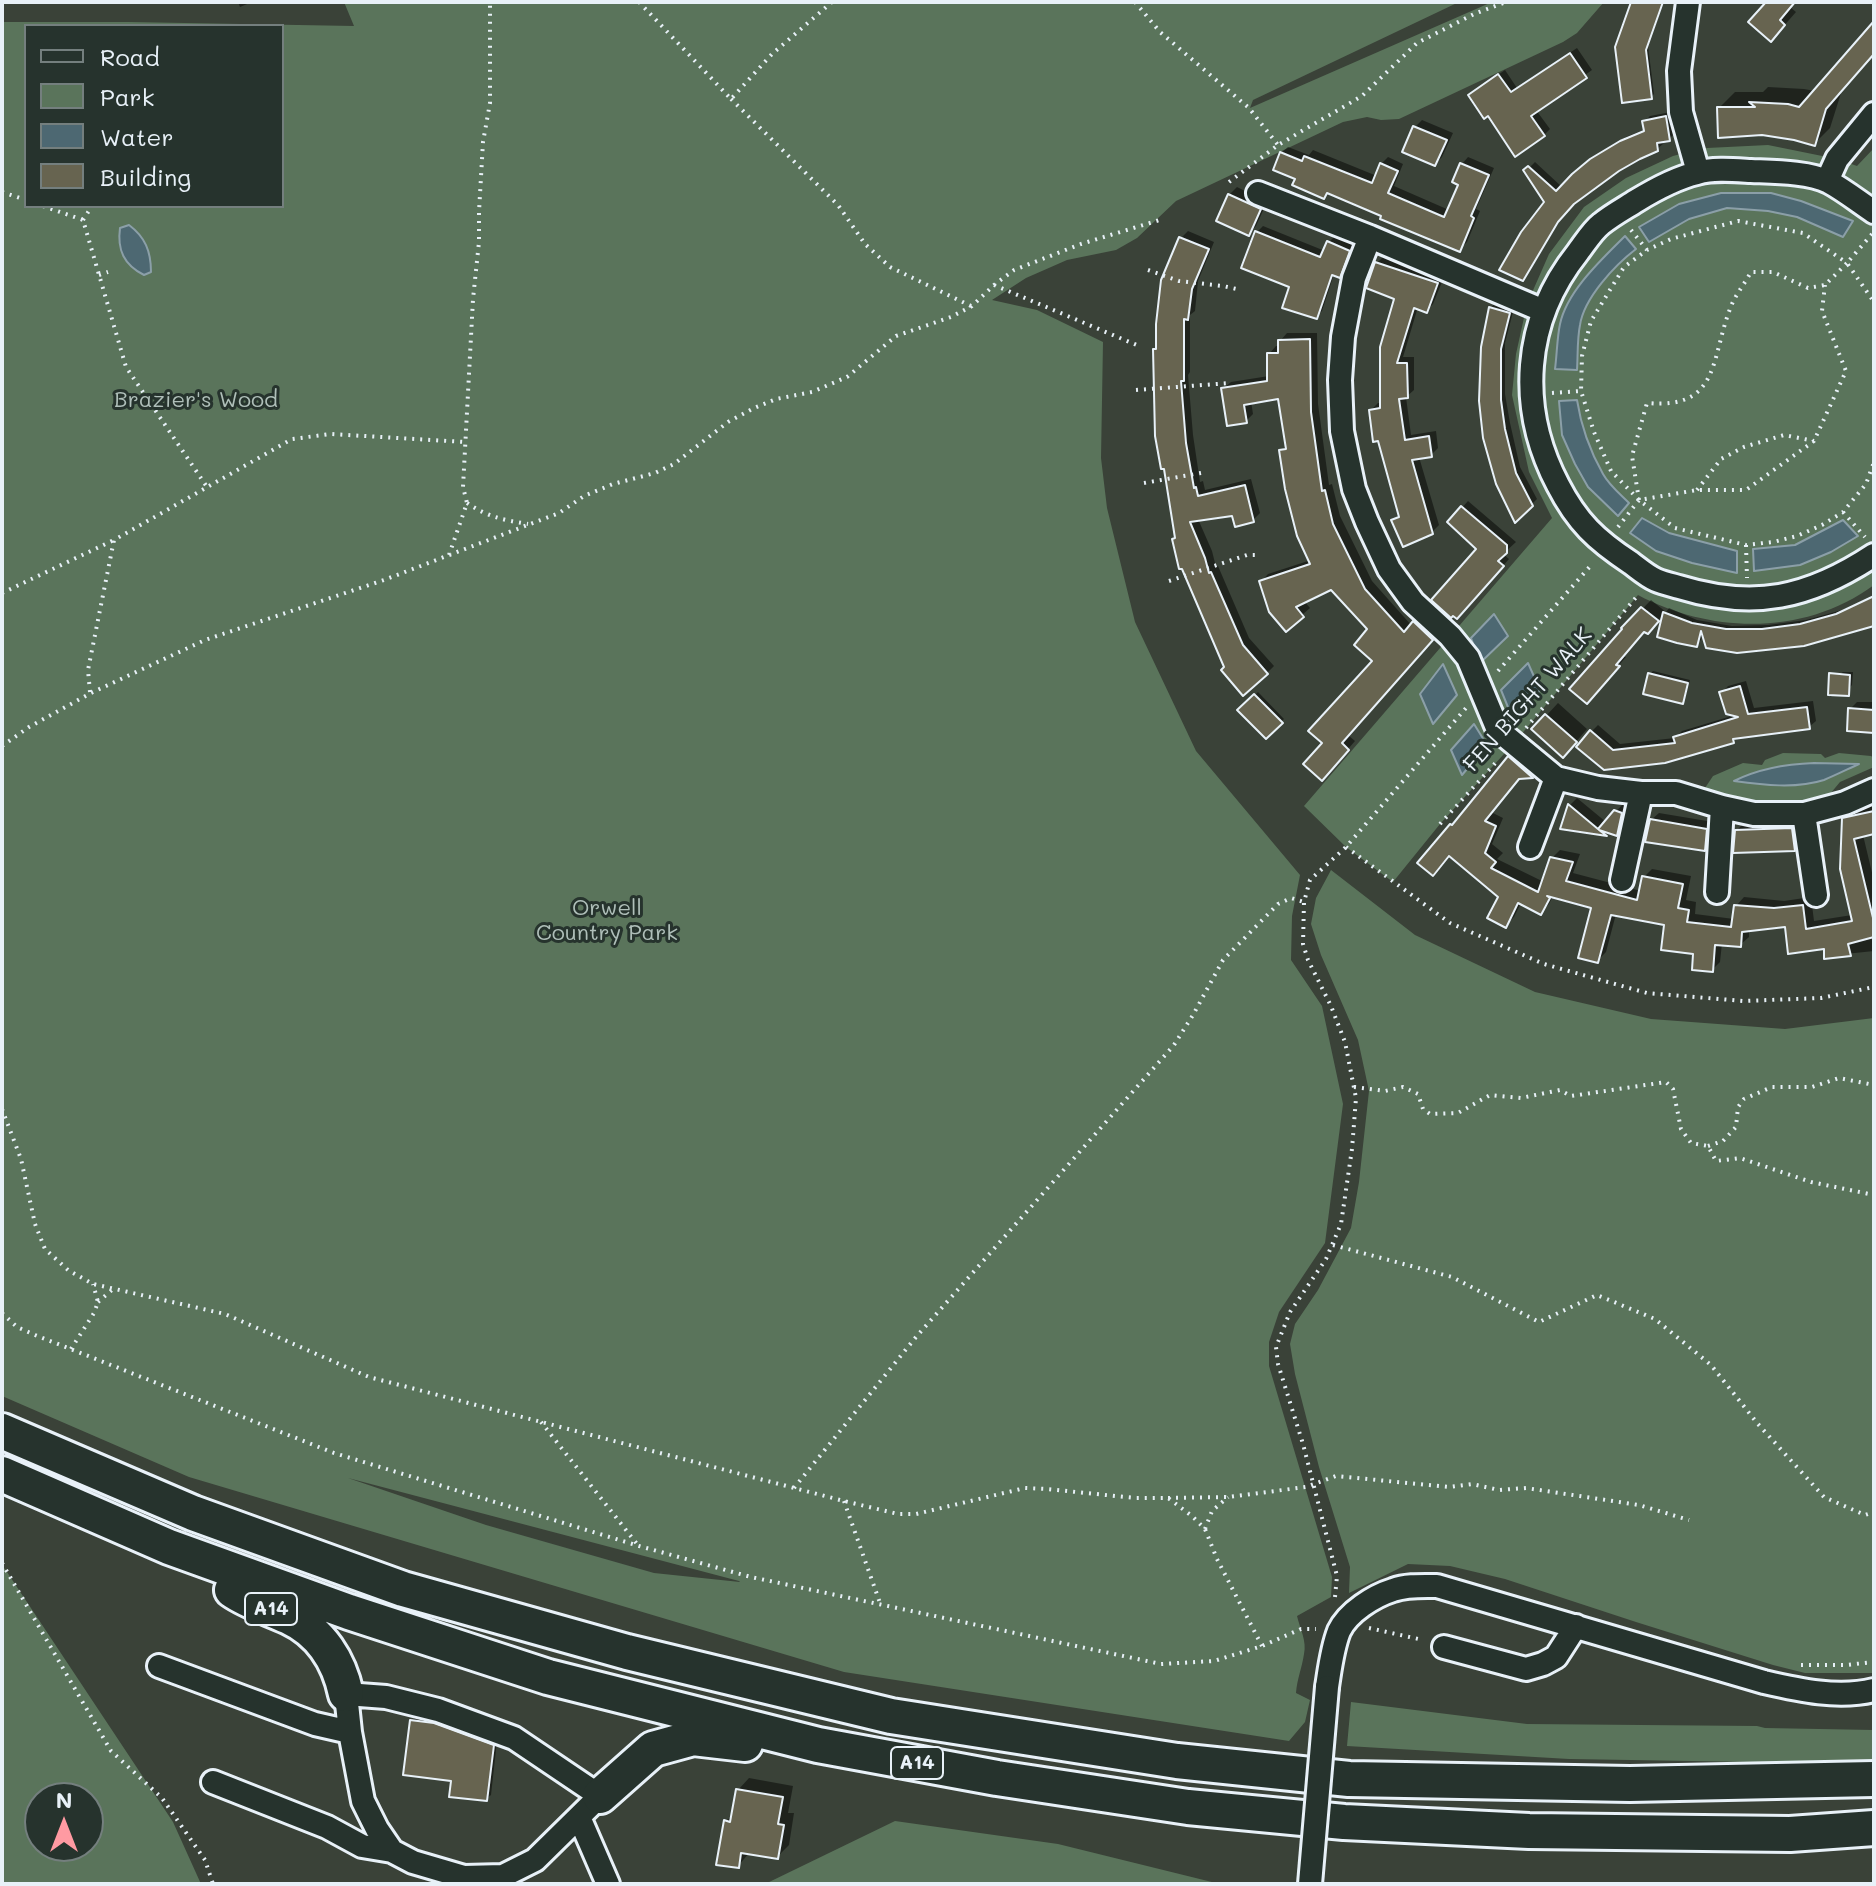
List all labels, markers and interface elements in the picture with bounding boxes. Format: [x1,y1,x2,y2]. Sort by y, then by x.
legend [24,24,284,208]
text: Road [100,41,160,72]
text: Park [100,81,154,112]
text: Water [100,121,174,152]
text: Building [100,161,191,192]
park label: Brazier's Wood [114,387,278,413]
street label: FEN BIGHT WALK [1458,623,1598,777]
park label: Orwell Country Park [536,895,678,946]
road number: A14 [245,1593,297,1625]
road number: A14 [891,1747,943,1779]
north arrow [24,1782,104,1862]
text: N [56,1785,72,1814]

